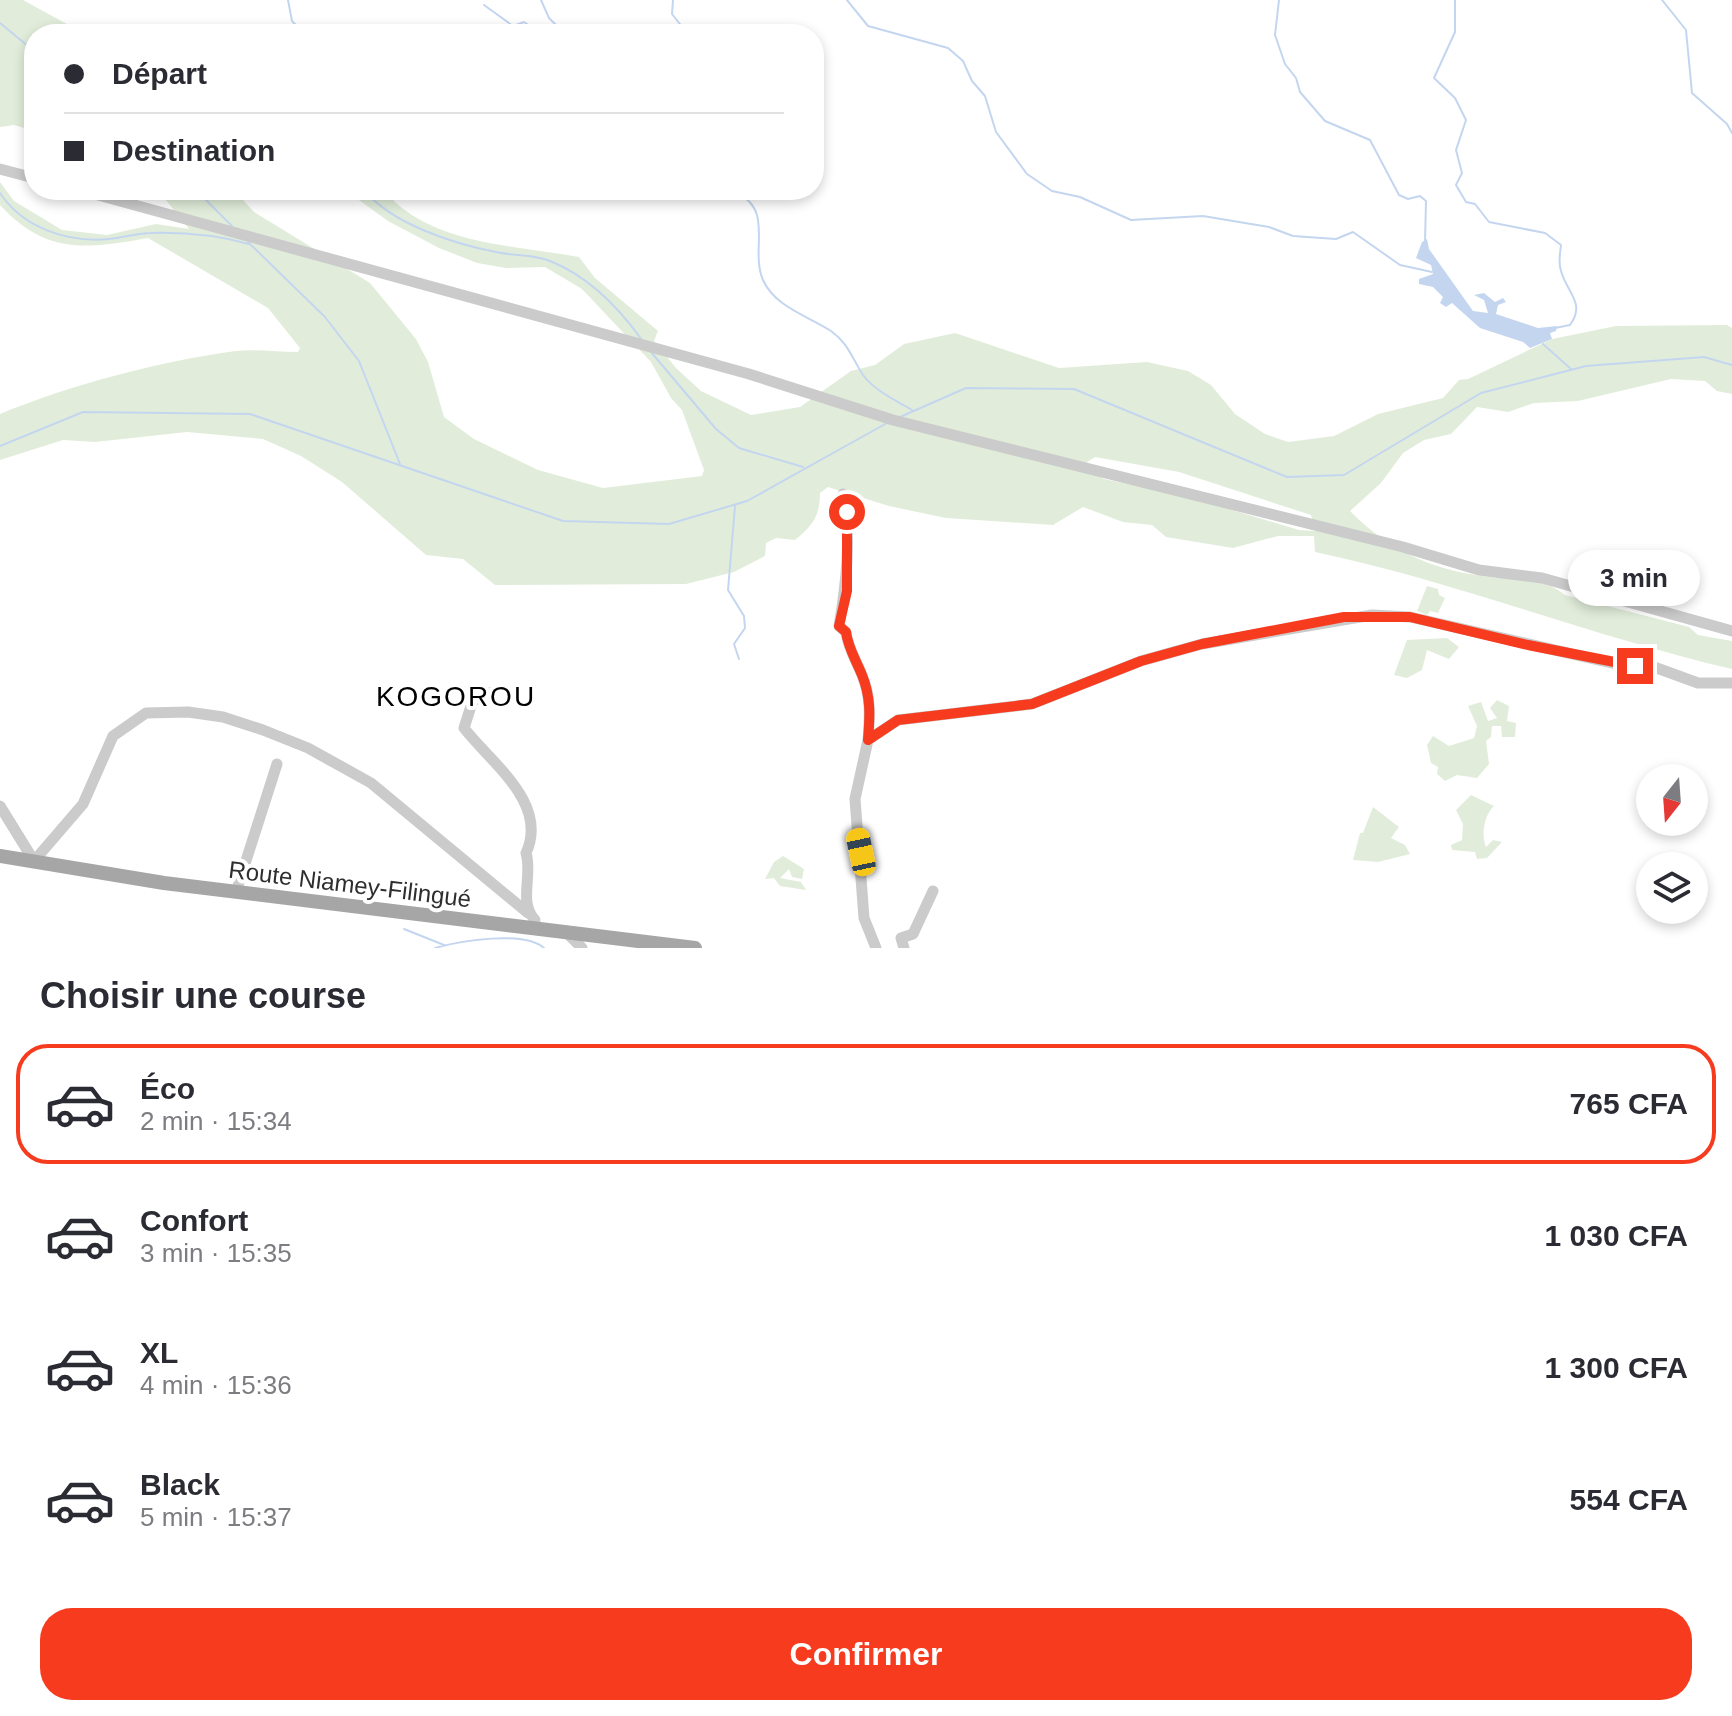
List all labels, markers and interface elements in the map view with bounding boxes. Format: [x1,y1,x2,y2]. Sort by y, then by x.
text: Départ [112,57,207,90]
text: Destination [112,134,275,167]
route start [829,494,865,530]
callout: 3 min [1569,550,1701,606]
text: 3 min [1600,563,1668,593]
route end [1617,648,1653,684]
district label: KOGOROU [376,681,536,712]
north arrow [1636,764,1708,836]
map controls [1636,764,1708,924]
car [844,826,878,878]
button: layers [1636,852,1708,924]
street label: Route Niamey-Filingué [227,856,473,912]
text: Choisir une course [40,975,366,1016]
icon: car [44,1068,116,1140]
text: Éco [140,1072,195,1105]
text: 765 CFA [1570,1087,1688,1120]
text: 2 min · 15:34 [140,1106,292,1136]
icon: car [44,1200,116,1272]
text: Confort [140,1204,248,1237]
text: 1 030 CFA [1545,1219,1688,1252]
text: 3 min · 15:35 [140,1238,292,1268]
icon: car [44,1332,116,1404]
text: XL [140,1336,178,1369]
text: 1 300 CFA [1545,1351,1688,1384]
text: 4 min · 15:36 [140,1370,292,1400]
icon: car [44,1464,116,1536]
text: Black [140,1468,220,1501]
text: 554 CFA [1570,1483,1688,1516]
text: 5 min · 15:37 [140,1502,292,1532]
button: Confirmer [40,1608,1692,1700]

